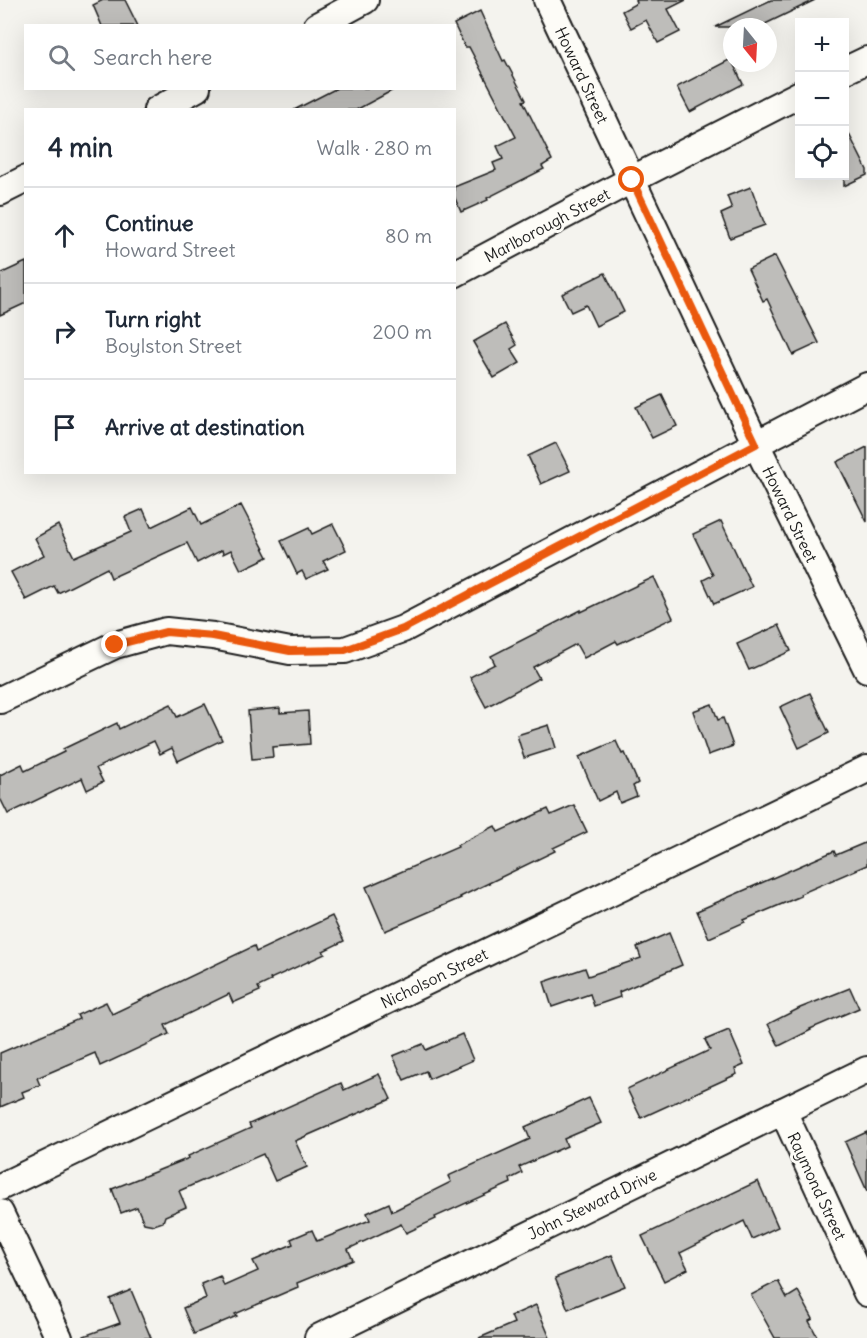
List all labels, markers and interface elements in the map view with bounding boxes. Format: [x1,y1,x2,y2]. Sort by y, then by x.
north arrow [723,18,777,72]
map controls [795,18,849,180]
button: + [795,18,849,72]
street label: Howard Street [551,23,613,127]
search box [24,24,456,90]
icon: search [45,41,78,74]
text: Search here [93,43,212,71]
button: − [795,72,849,126]
button: locate [795,126,849,180]
text: 4 min [48,131,113,164]
text: Walk · 280 m [316,135,432,160]
route start [618,166,644,192]
street label: Marlborough Street [481,183,614,267]
text: Continue [105,209,194,237]
icon: ahead [48,219,81,252]
text: 80 m [385,223,432,248]
text: Howard Street [105,237,236,262]
text: Turn right [105,305,201,333]
icon: right [48,315,81,348]
text: 200 m [372,319,432,344]
text: Boylston Street [105,333,242,358]
icon: arrive [48,411,81,444]
text: Arrive at destination [105,413,305,441]
street label: Howard Street [758,463,822,566]
route end [101,631,127,657]
street label: Nicholson Street [377,943,491,1013]
street label: Raymond Street [783,1129,851,1244]
street label: John Steward Drive [524,1164,660,1244]

